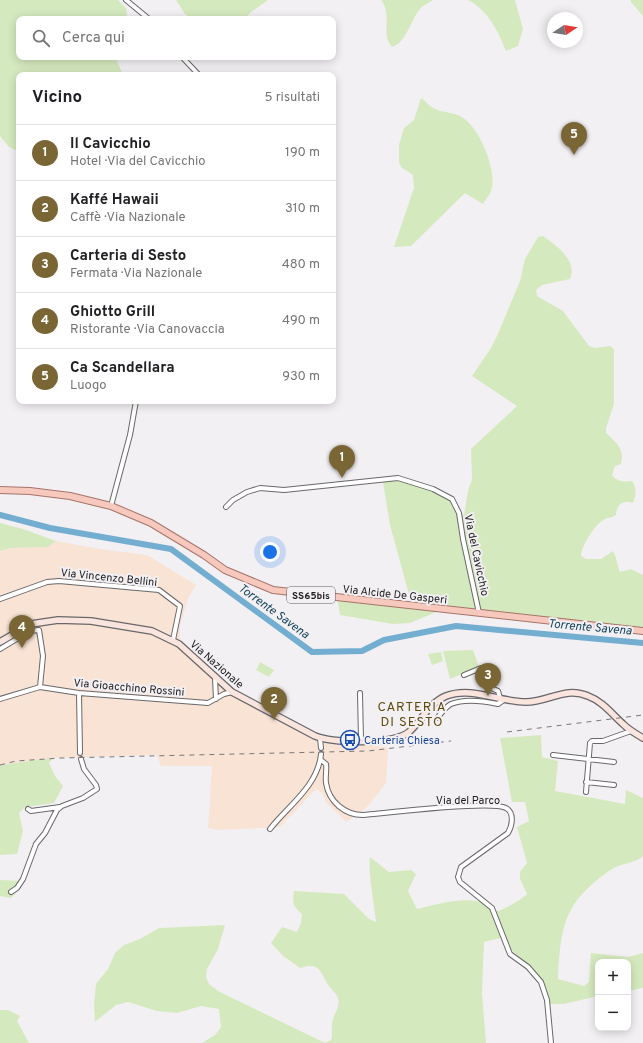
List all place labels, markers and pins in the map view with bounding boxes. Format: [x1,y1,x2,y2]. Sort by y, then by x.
pin: 5 [561,122,587,155]
pin: 1 [329,445,355,478]
pin: 4 [9,615,35,648]
pin: 3 [475,663,501,696]
pin: 2 [261,687,287,720]
bus stop icon: Carteria Chiesa [339,729,361,751]
place label: Carteria Chiesa [364,734,440,748]

